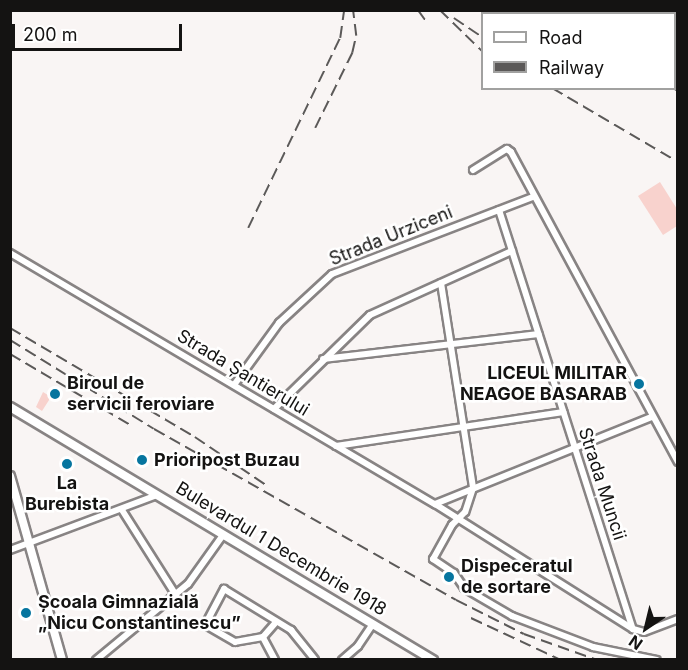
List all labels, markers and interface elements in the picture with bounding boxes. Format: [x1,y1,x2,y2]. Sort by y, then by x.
scale bar [15,12,184,50]
legend [481,12,676,90]
text: 200 m [23,24,78,45]
text: Road [539,27,582,48]
text: Railway [539,57,604,78]
street label: Strada Urziceni [326,201,456,271]
street label: Strada Șantierului [173,325,313,421]
place label: LICEUL MILITAR NEAGOE BASARAB [460,363,627,406]
place label: Biroul de servicii feroviare [67,373,215,416]
marker: LICEUL MILITAR NEAGOE BASARAB [632,377,646,391]
marker: Biroul de servicii feroviare [48,387,62,401]
street label: Strada Muncii [574,425,630,543]
place label: Prioripost Buzau [154,449,300,471]
marker: Prioripost Buzau [135,453,149,467]
marker: La Burebista [60,457,74,471]
place label: La Burebista [25,473,109,516]
street label: Bulevardul 1 Decembrie 1918 [172,477,390,621]
place label: Dispeceratul de sortare [461,556,573,598]
marker: Dispeceratul de sortare [442,570,456,584]
place label: Școala Gimnazială „Nicu Constantinescu” [38,592,241,634]
north arrow [616,598,676,658]
marker: Școala Gimnazială „Nicu Constantinescu” [19,606,33,620]
text: N [625,631,646,654]

